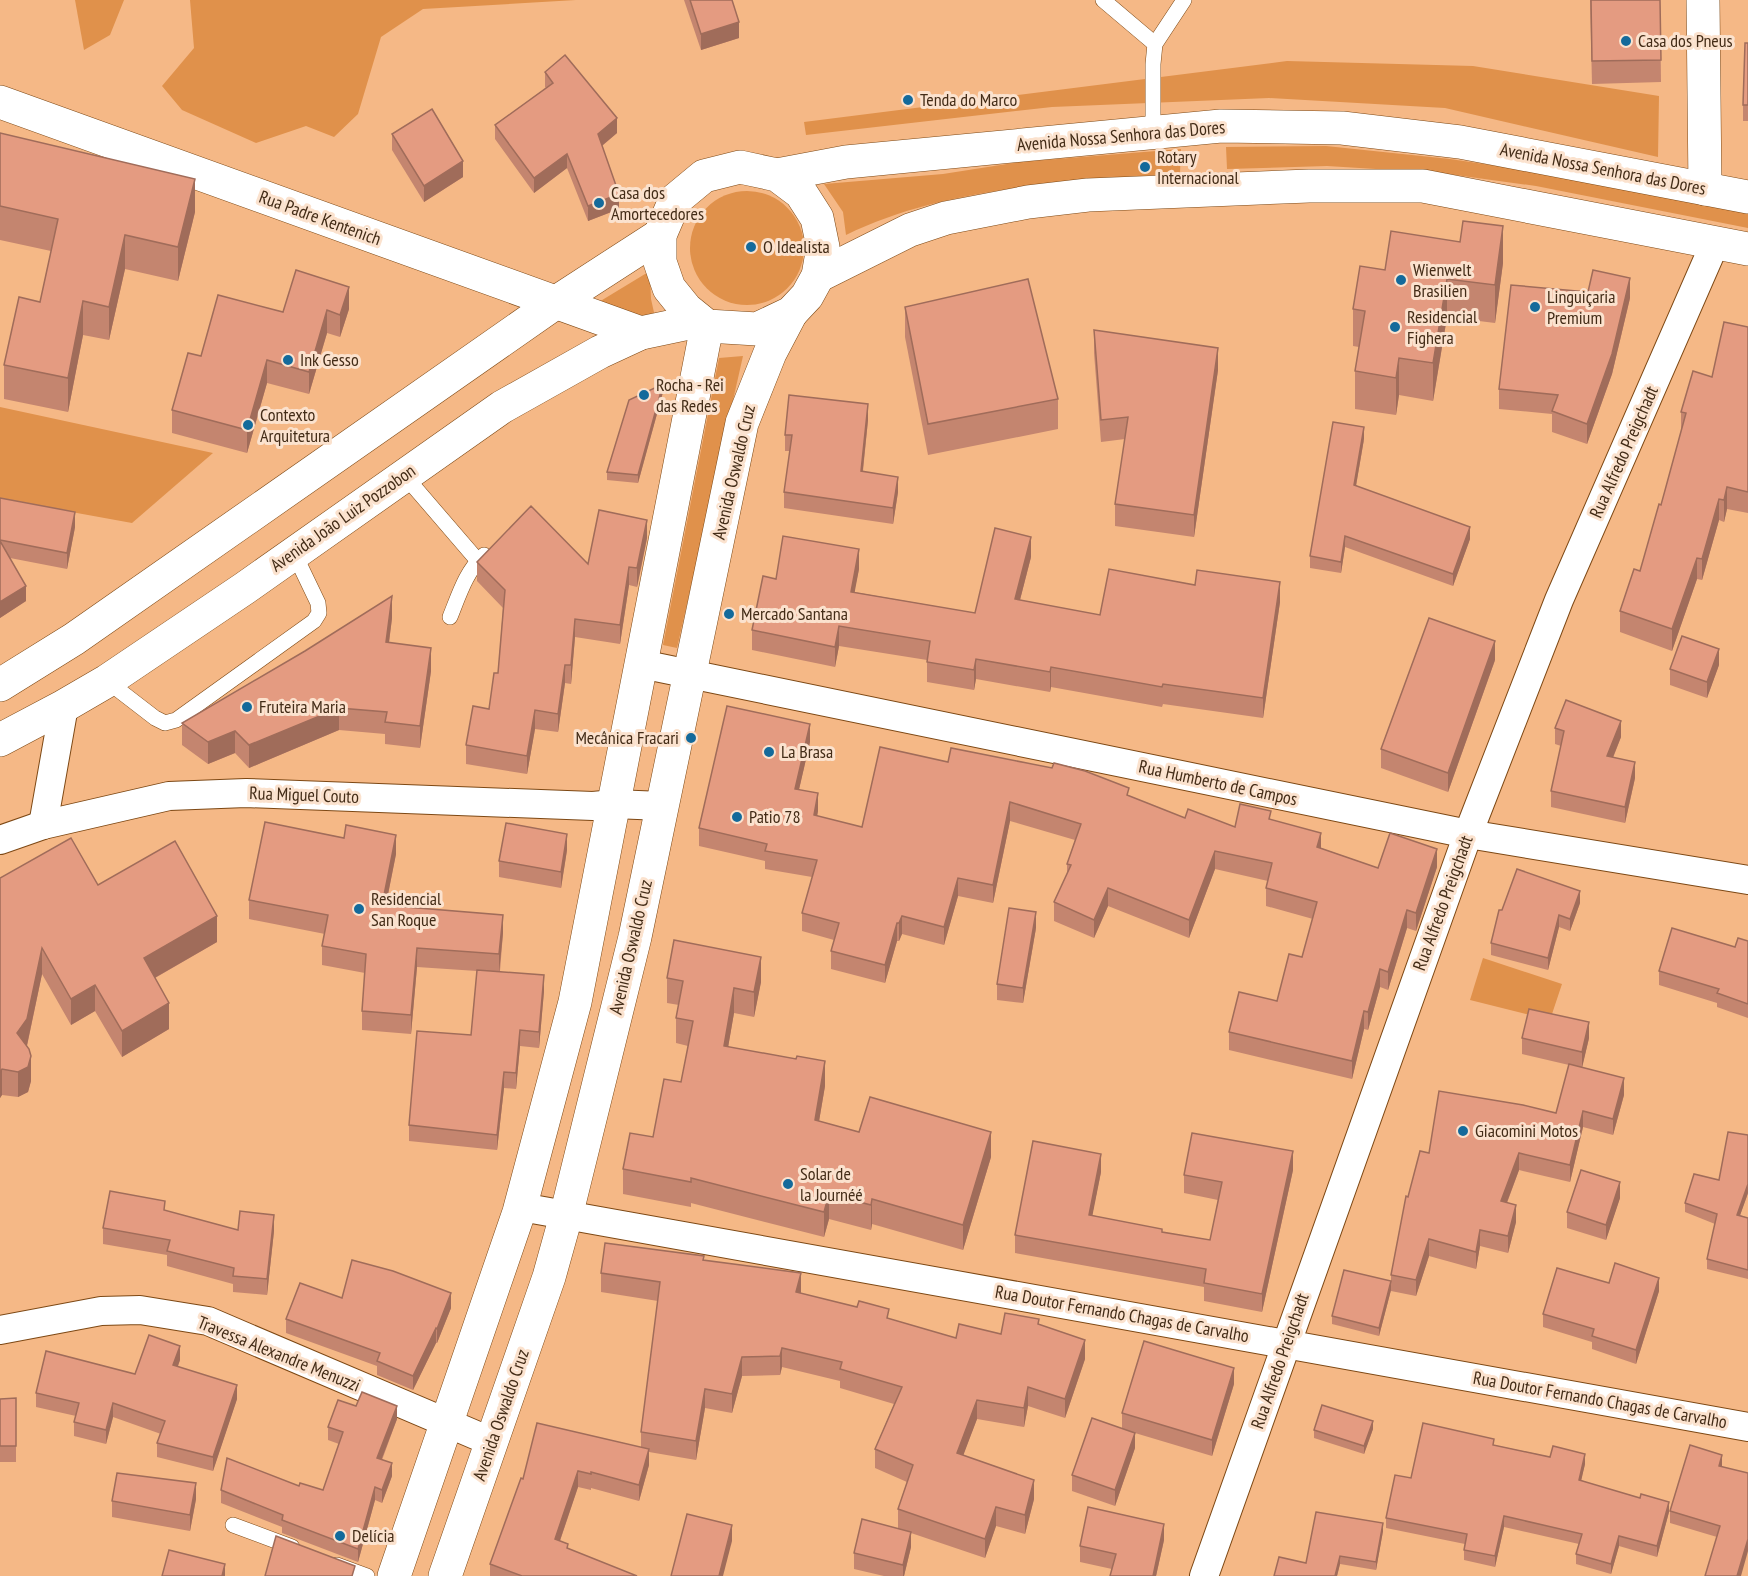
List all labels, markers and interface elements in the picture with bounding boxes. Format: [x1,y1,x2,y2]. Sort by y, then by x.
place label: Casa dos Pneus [1638,29,1733,52]
marker: Casa dos Pneus [1619,34,1633,48]
place label: Tenda do Marco [920,88,1017,111]
marker: Tenda do Marco [901,93,915,107]
street label: Avenida Nossa Senhora das Dores [1016,115,1226,156]
street label: Avenida Nossa Senhora das Dores [1498,137,1708,200]
place label: Rotary Internacional [1157,145,1240,189]
marker: Rotary Internacional [1138,160,1152,174]
place label: Casa dos Amortecedores [611,181,704,225]
street label: Rua Padre Kentenich [256,185,384,250]
marker: Casa dos Amortecedores [592,196,606,210]
place label: O Idealista [763,235,830,258]
marker: O Idealista [744,240,758,254]
place label: Wienwelt Brasilien [1413,258,1471,302]
marker: Wienwelt Brasilien [1394,273,1408,287]
place label: Linguiçaria Premium [1547,285,1615,329]
marker: Linguiçaria Premium [1528,300,1542,314]
place label: Residencial Fighera [1407,305,1478,349]
marker: Residencial Fighera [1388,320,1402,334]
place label: Ink Gesso [300,348,359,371]
marker: Ink Gesso [281,353,295,367]
place label: Rocha - Rei das Redes [656,373,724,417]
street label: Rua Alfredo Preigchadt [1584,382,1663,521]
marker: Rocha - Rei das Redes [637,388,651,402]
street label: Avenida Oswaldo Cruz [707,402,760,542]
place label: Contexto Arquitetura [260,403,330,447]
marker: Contexto Arquitetura [241,418,255,432]
street label: Avenida João Luiz Pozzobon [266,459,420,576]
place label: Mercado Santana [741,602,848,625]
marker: Mercado Santana [722,607,736,621]
place label: Fruteira Maria [259,695,346,718]
marker: Fruteira Maria [240,700,254,714]
place label: Mecânica Fracari [575,726,679,749]
marker: Mecânica Fracari [684,731,698,745]
place label: La Brasa [781,740,833,763]
marker: La Brasa [762,745,776,759]
street label: Rua Humberto de Campos [1137,754,1299,811]
street label: Rua Miguel Couto [249,781,359,808]
place label: Patio 78 [749,805,800,828]
marker: Patio 78 [730,810,744,824]
street label: Rua Alfredo Preigchadt [1407,832,1478,973]
street label: Avenida Oswaldo Cruz [604,877,657,1017]
place label: Residencial San Roque [371,887,442,931]
marker: Residencial San Roque [352,902,366,916]
place label: Giacomini Motos [1475,1119,1578,1142]
marker: Giacomini Motos [1456,1124,1470,1138]
place label: Solar de la Journéé [800,1162,863,1206]
marker: Solar de la Journéé [781,1177,795,1191]
street label: Rua Doutor Fernando Chagas de Carvalho [993,1280,1251,1347]
street label: Rua Alfredo Preigchadt [1246,1290,1314,1432]
street label: Travessa Alexandre Menuzzi [194,1310,364,1397]
street label: Avenida Oswaldo Cruz [467,1346,534,1484]
street label: Rua Doutor Fernando Chagas de Carvalho [1471,1366,1729,1433]
place label: Delícia [352,1524,395,1547]
marker: Delícia [333,1529,347,1543]

